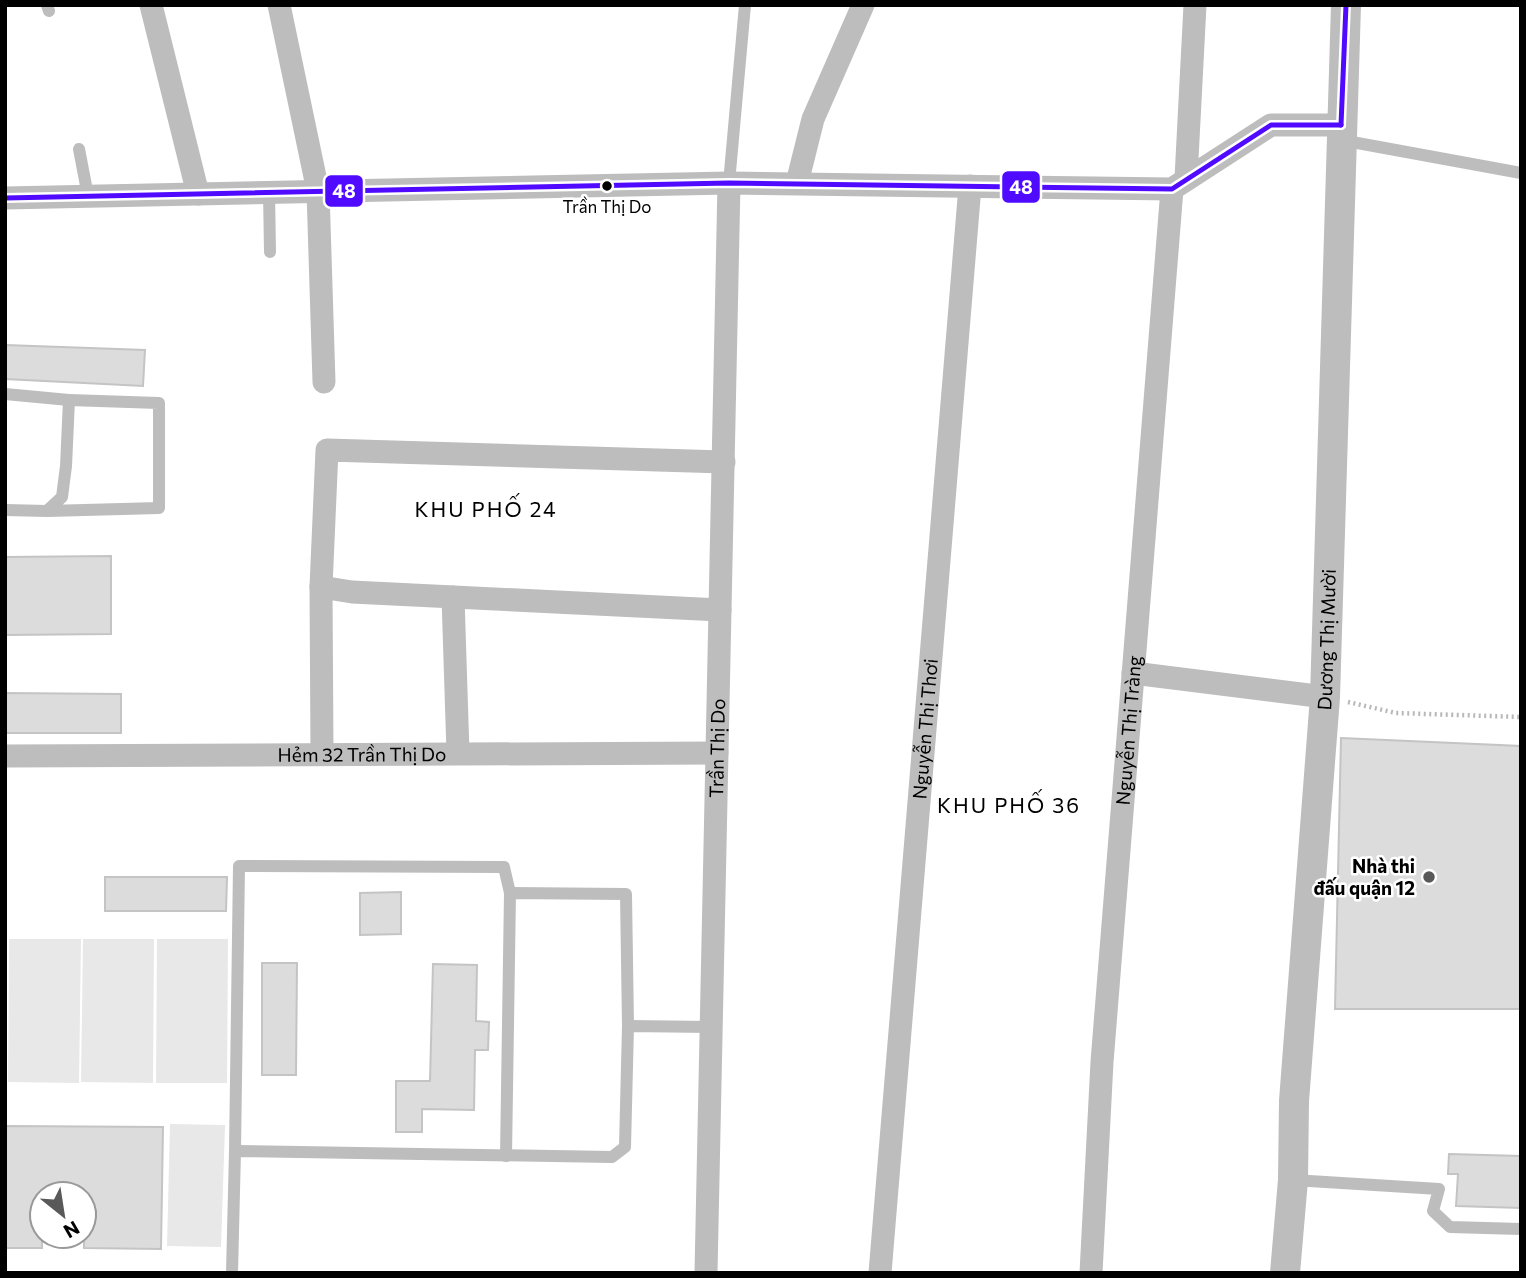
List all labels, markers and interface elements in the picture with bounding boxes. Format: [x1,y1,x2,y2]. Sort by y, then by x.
line badge: 48 [1001,170,1041,204]
line badge: 48 [324,174,364,208]
text: 48 [1009,175,1033,198]
text: 48 [332,179,356,202]
marker: Trần Thị Do [600,179,614,193]
place label: Trần Thị Do [563,196,651,217]
district label: KHU PHỐ 24 [414,493,558,521]
street label: Dương Thị Mười [1312,568,1340,711]
street label: Nguyễn Thị Tràng [1111,655,1146,806]
street label: Nguyễn Thị Thơi [907,658,942,800]
street label: Trần Thị Do [704,698,729,798]
street label: Hẻm 32 Trần Thị Do [278,742,446,766]
district label: KHU PHỐ 36 [937,789,1081,817]
place label: Nhà thi đấu quận 12 [1314,854,1415,900]
marker: Nhà thi đấu quận 12 [1421,869,1437,885]
north arrow [28,1180,98,1250]
text: N [60,1217,84,1244]

